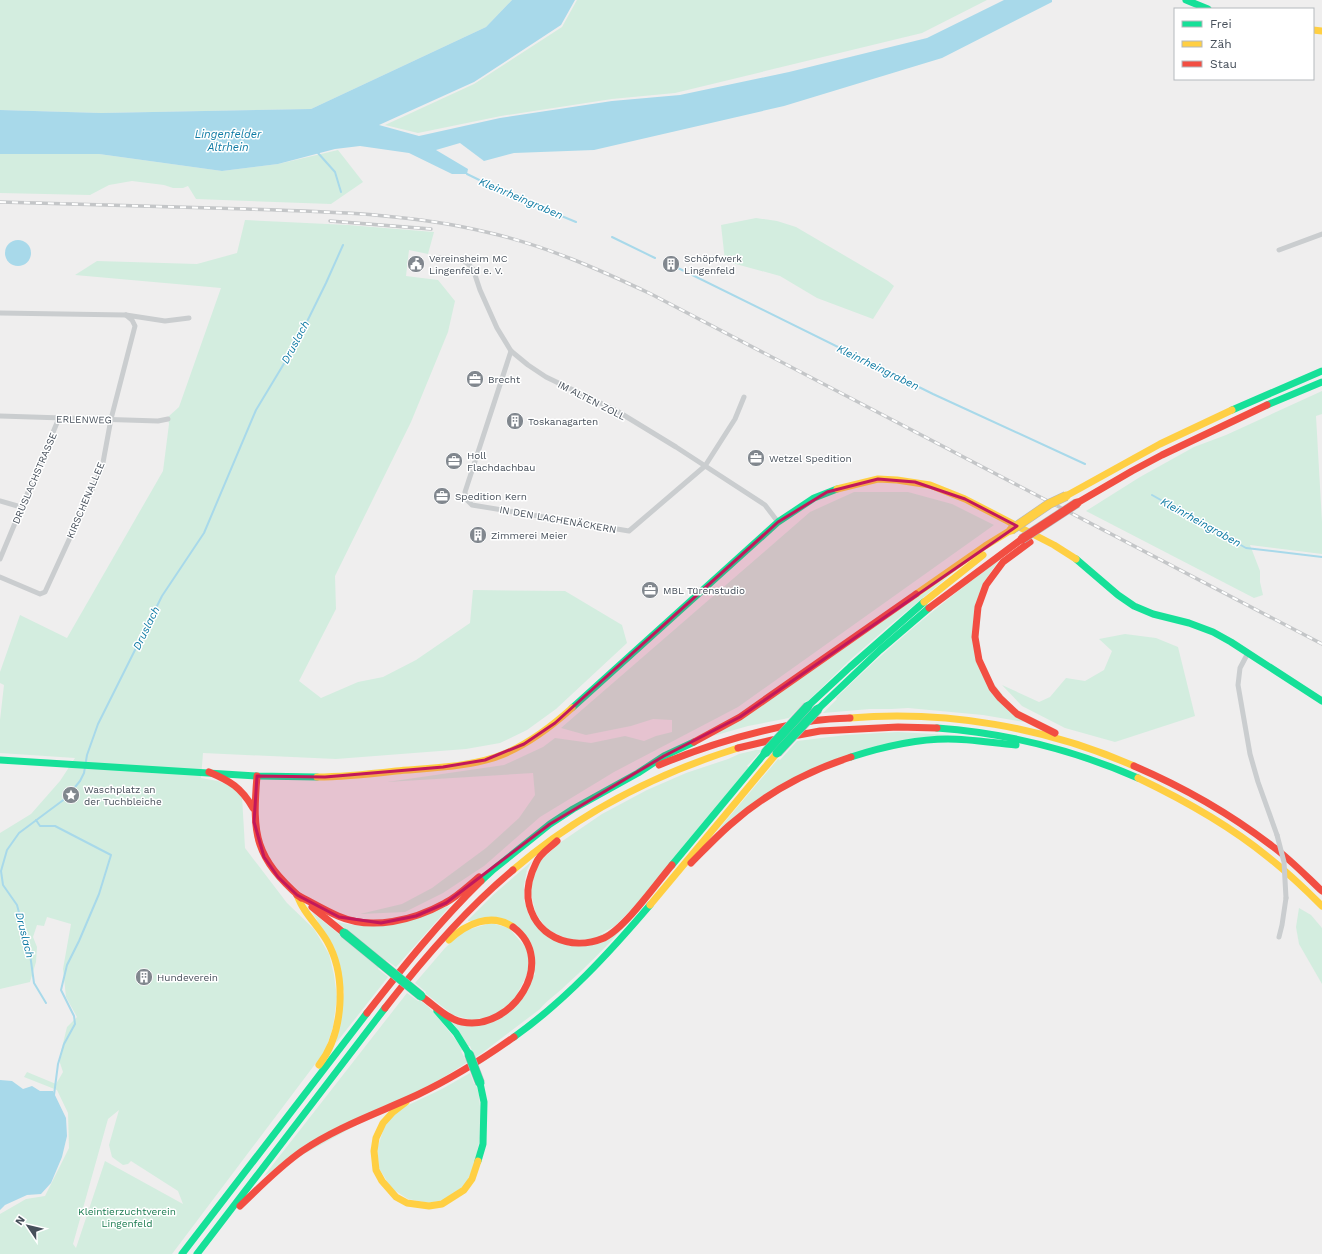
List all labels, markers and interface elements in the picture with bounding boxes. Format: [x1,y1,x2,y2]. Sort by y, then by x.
legend [1174,8,1314,80]
text: Frei [1210,17,1232,31]
text: Zäh [1210,37,1232,51]
text: Stau [1210,57,1237,71]
water label: Lingenfelder Altrhein [195,128,262,154]
water label: Kleinrheingraben [477,175,565,222]
place label: Vereinsheim MC Lingenfeld e. V. [429,253,508,276]
place label: Schöpfwerk Lingenfeld [684,253,742,276]
public building icon: Vereinsheim MC Lingenfeld e. V. [406,254,426,274]
building icon: Schöpfwerk Lingenfeld [661,254,681,274]
water label: Druslach [279,319,312,366]
water label: Kleinrheingraben [835,342,921,393]
office icon: Brecht [465,369,485,389]
place label: Brecht [488,374,521,385]
street label: IM ALTEN ZOLL [556,379,628,422]
building icon: Toskanagarten [505,411,525,431]
street label: ERLENWEG [56,414,112,425]
place label: Toskanagarten [528,416,598,427]
street label: DRUSLACHSTRASSE [10,431,59,526]
office icon: Wetzel Spedition [746,448,766,468]
place label: Holl Flachdachbau [467,450,535,473]
office icon: Holl Flachdachbau [444,451,464,471]
place label: Wetzel Spedition [769,453,852,464]
street label: KIRSCHENALLEE [64,460,107,540]
office icon: Spedition Kern [432,486,452,506]
place label: Spedition Kern [455,491,527,502]
water label: Kleinrheingraben [1158,495,1243,550]
street label: IN DEN LACHENÄCKERN [499,504,617,535]
building icon: Zimmerei Meier [468,525,488,545]
place label: Zimmerei Meier [491,530,567,541]
office icon: MBL Türenstudio [640,580,660,600]
place label: MBL Türenstudio [663,585,745,596]
water label: Druslach [130,604,163,652]
place label: Waschplatz an der Tuchbleiche [84,784,162,807]
place icon: Waschplatz an der Tuchbleiche [61,785,81,805]
water label: Druslach [13,911,36,959]
building icon: Hundeverein [134,967,154,987]
place label: Hundeverein [157,972,218,983]
north arrow [8,1206,48,1246]
park label: Kleintierzuchtverein Lingenfeld [78,1206,176,1229]
text: N [13,1213,28,1228]

